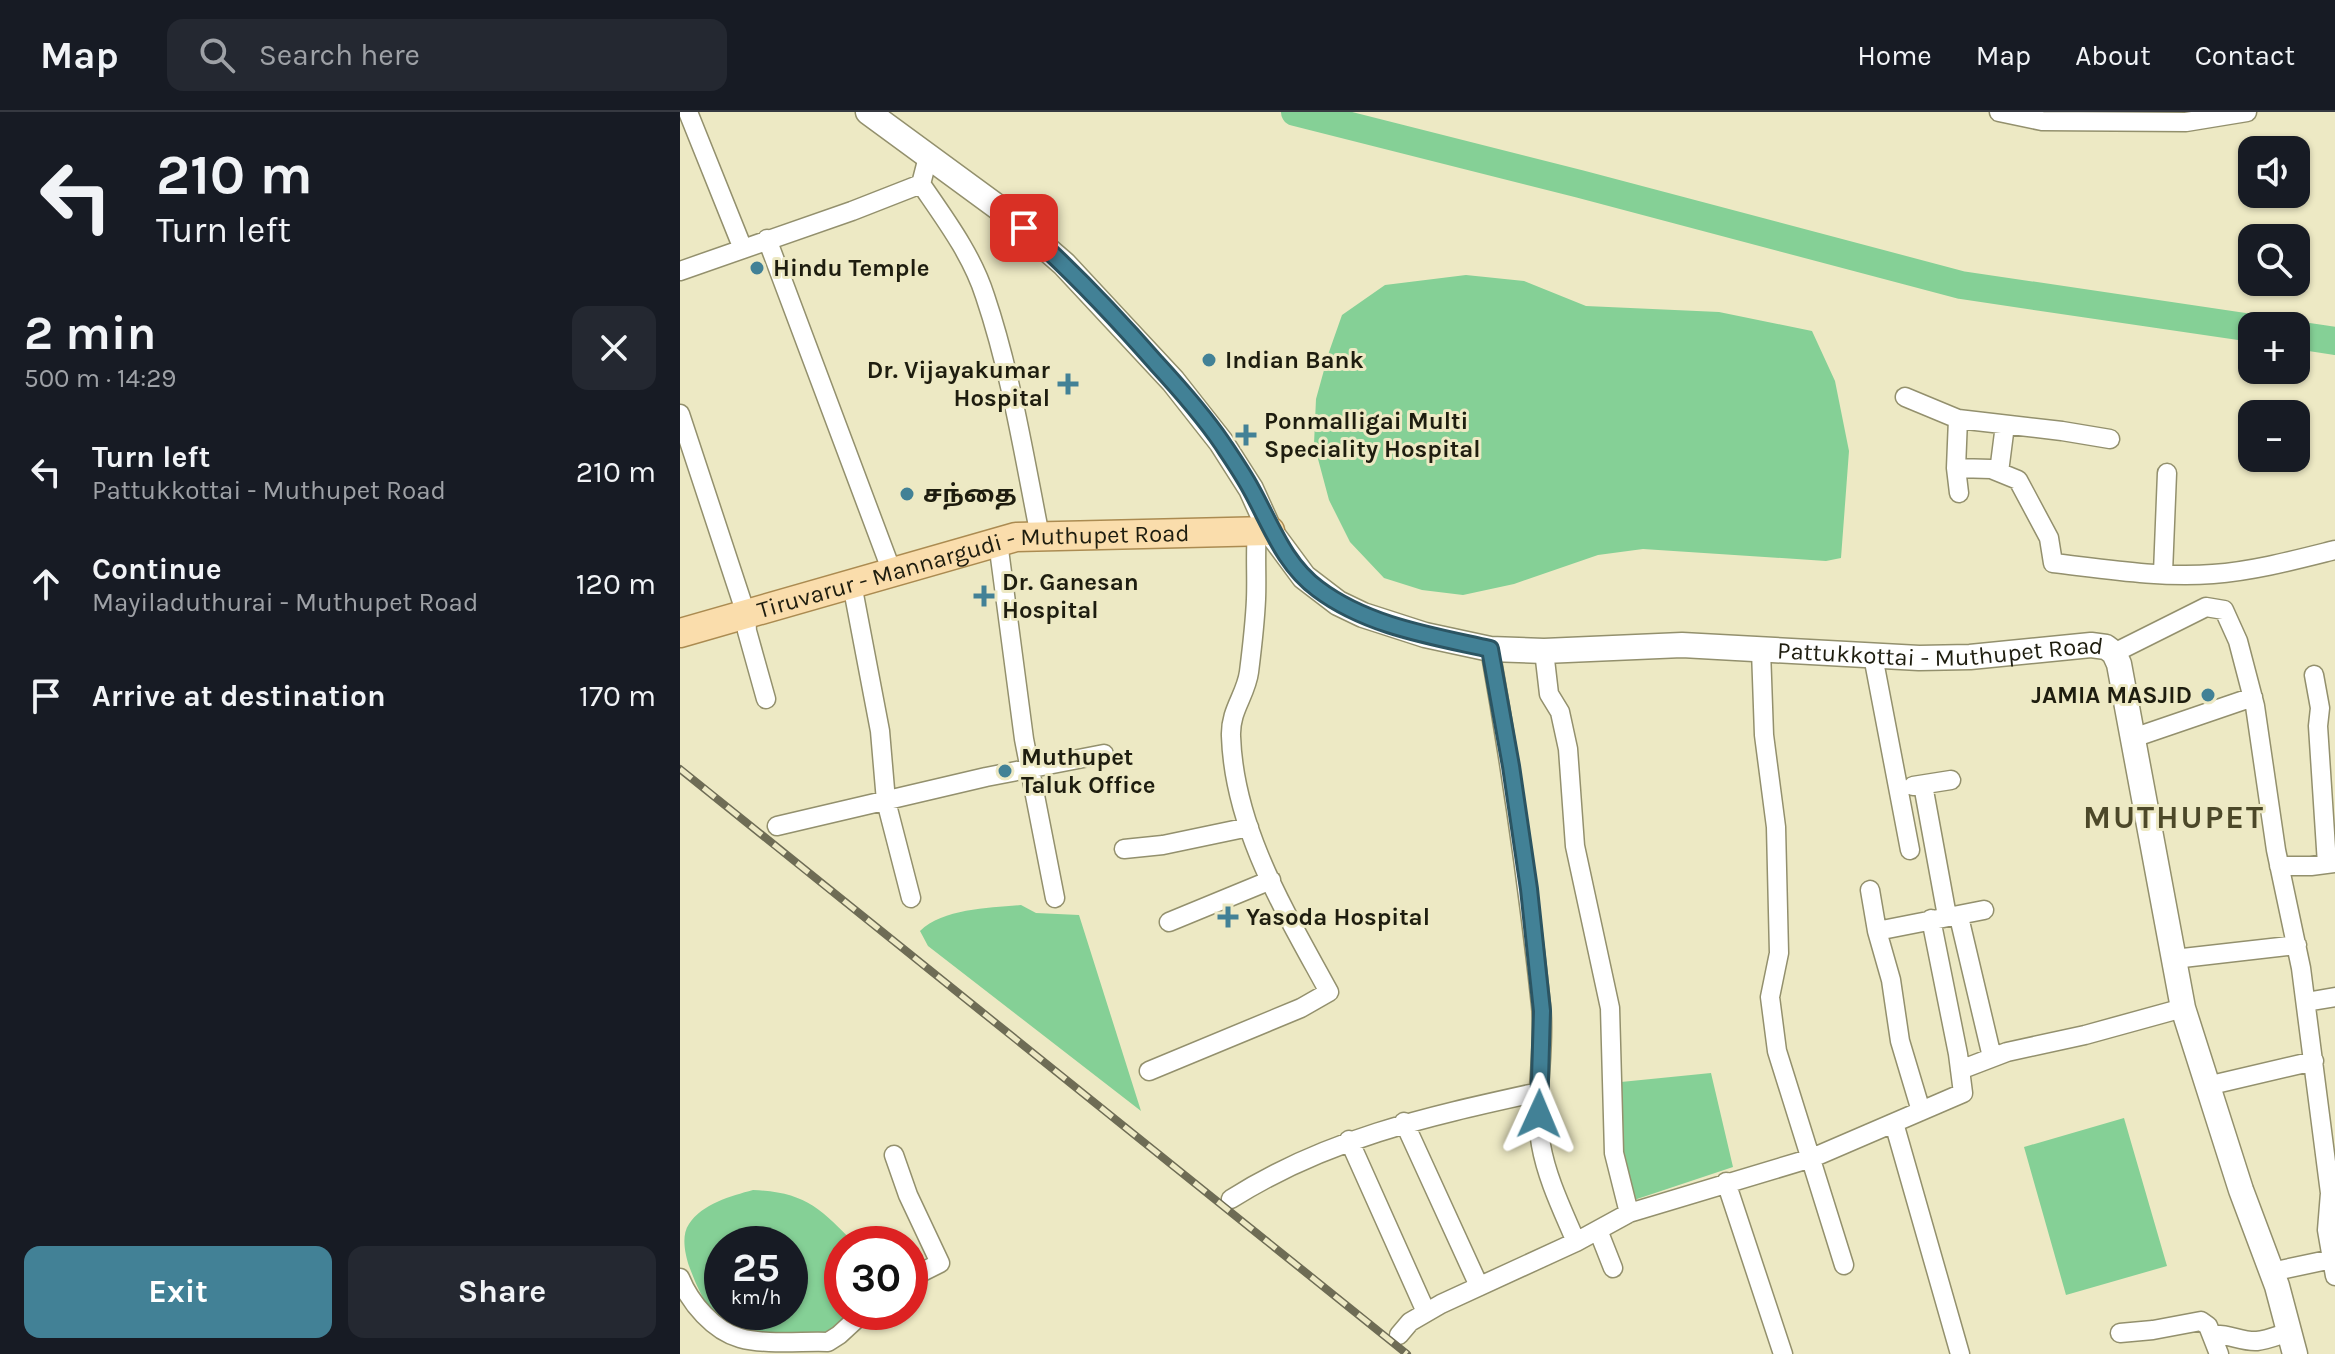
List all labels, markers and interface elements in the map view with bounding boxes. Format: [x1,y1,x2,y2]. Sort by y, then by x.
search box [167,19,727,91]
text: Map [40,33,119,78]
icon: search [195,33,239,77]
text: Search here [259,37,420,73]
text: Home [1857,39,1932,72]
text: Map [1976,39,2031,72]
text: About [2075,39,2151,72]
text: Contact [2195,39,2295,72]
map controls [2238,136,2310,472]
button: sound [2238,136,2310,208]
text: 210 m [156,142,313,207]
icon: left [24,144,128,248]
pin [990,194,1058,262]
icon: arrive [1002,206,1046,250]
text: Turn left [156,209,291,251]
button: search [2238,224,2310,296]
place label: Hindu Temple [773,254,930,282]
marker: Hindu Temple [748,259,766,277]
text: 2 min [24,305,156,361]
button: close [572,306,656,390]
button: + [2238,312,2310,384]
place label: Indian Bank [1225,346,1364,374]
marker: Indian Bank [1200,351,1218,369]
place label: Dr. Vijayakumar Hospital [867,356,1051,412]
text: 500 m · 14:29 [24,363,176,394]
marker: Dr. Vijayakumar Hospital [1057,373,1079,395]
button: − [2238,400,2310,472]
place label: Ponmalligai Multi Speciality Hospital [1264,407,1481,463]
marker: Ponmalligai Multi Speciality Hospital [1235,424,1257,446]
text: Turn left [92,439,210,475]
icon: left [24,450,68,494]
text: 210 m [576,454,656,490]
text: Pattukkottai - Muthupet Road [92,475,446,506]
place label: சந்தை [923,480,1017,510]
marker: சந்தை [898,485,916,503]
street label: Tiruvarur - Mannargudi - Muthupet Road [754,519,1190,624]
text: Continue [92,551,222,587]
icon: ahead [24,562,68,606]
text: 120 m [576,566,656,602]
place label: Dr. Ganesan Hospital [1002,568,1139,624]
marker: Dr. Ganesan Hospital [973,585,995,607]
text: Mayiladuthurai - Muthupet Road [92,587,478,618]
street label: Pattukkottai - Muthupet Road [1777,631,2105,672]
icon: arrive [24,674,68,718]
text: Arrive at destination [92,678,386,714]
text: 170 m [579,678,656,714]
place label: JAMIA MASJID [2031,681,2192,709]
marker: JAMIA MASJID [2199,686,2217,704]
place label: Muthupet Taluk Office [1021,743,1155,799]
marker: Muthupet Taluk Office [996,762,1014,780]
district label: MUTHUPET [2083,799,2265,836]
place label: Yasoda Hospital [1246,903,1430,931]
marker: Yasoda Hospital [1217,906,1239,928]
position arrow [1497,1072,1581,1156]
speed limit sign: 30 [824,1226,928,1330]
text: 25 [732,1244,780,1291]
button: Exit [24,1246,332,1338]
button: Share [348,1246,656,1338]
text: km/h [731,1286,781,1309]

